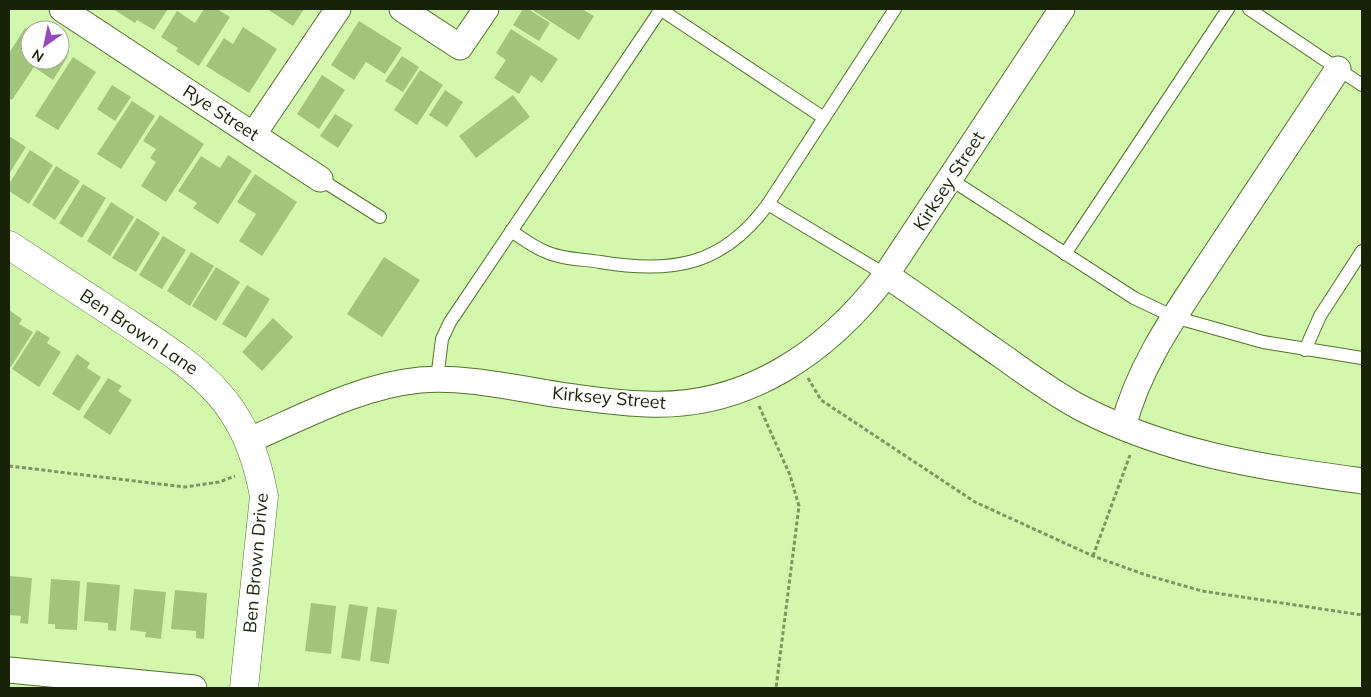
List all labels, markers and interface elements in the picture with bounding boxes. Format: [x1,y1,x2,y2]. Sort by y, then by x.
north arrow [20,20,70,70]
text: N [29,45,47,66]
street label: Rye Street [179,79,264,146]
street label: Kirksey Street [908,127,989,235]
street label: Ben Brown Lane [76,283,203,380]
street label: Kirksey Street [551,381,667,414]
street label: Ben Brown Drive [238,492,273,634]

